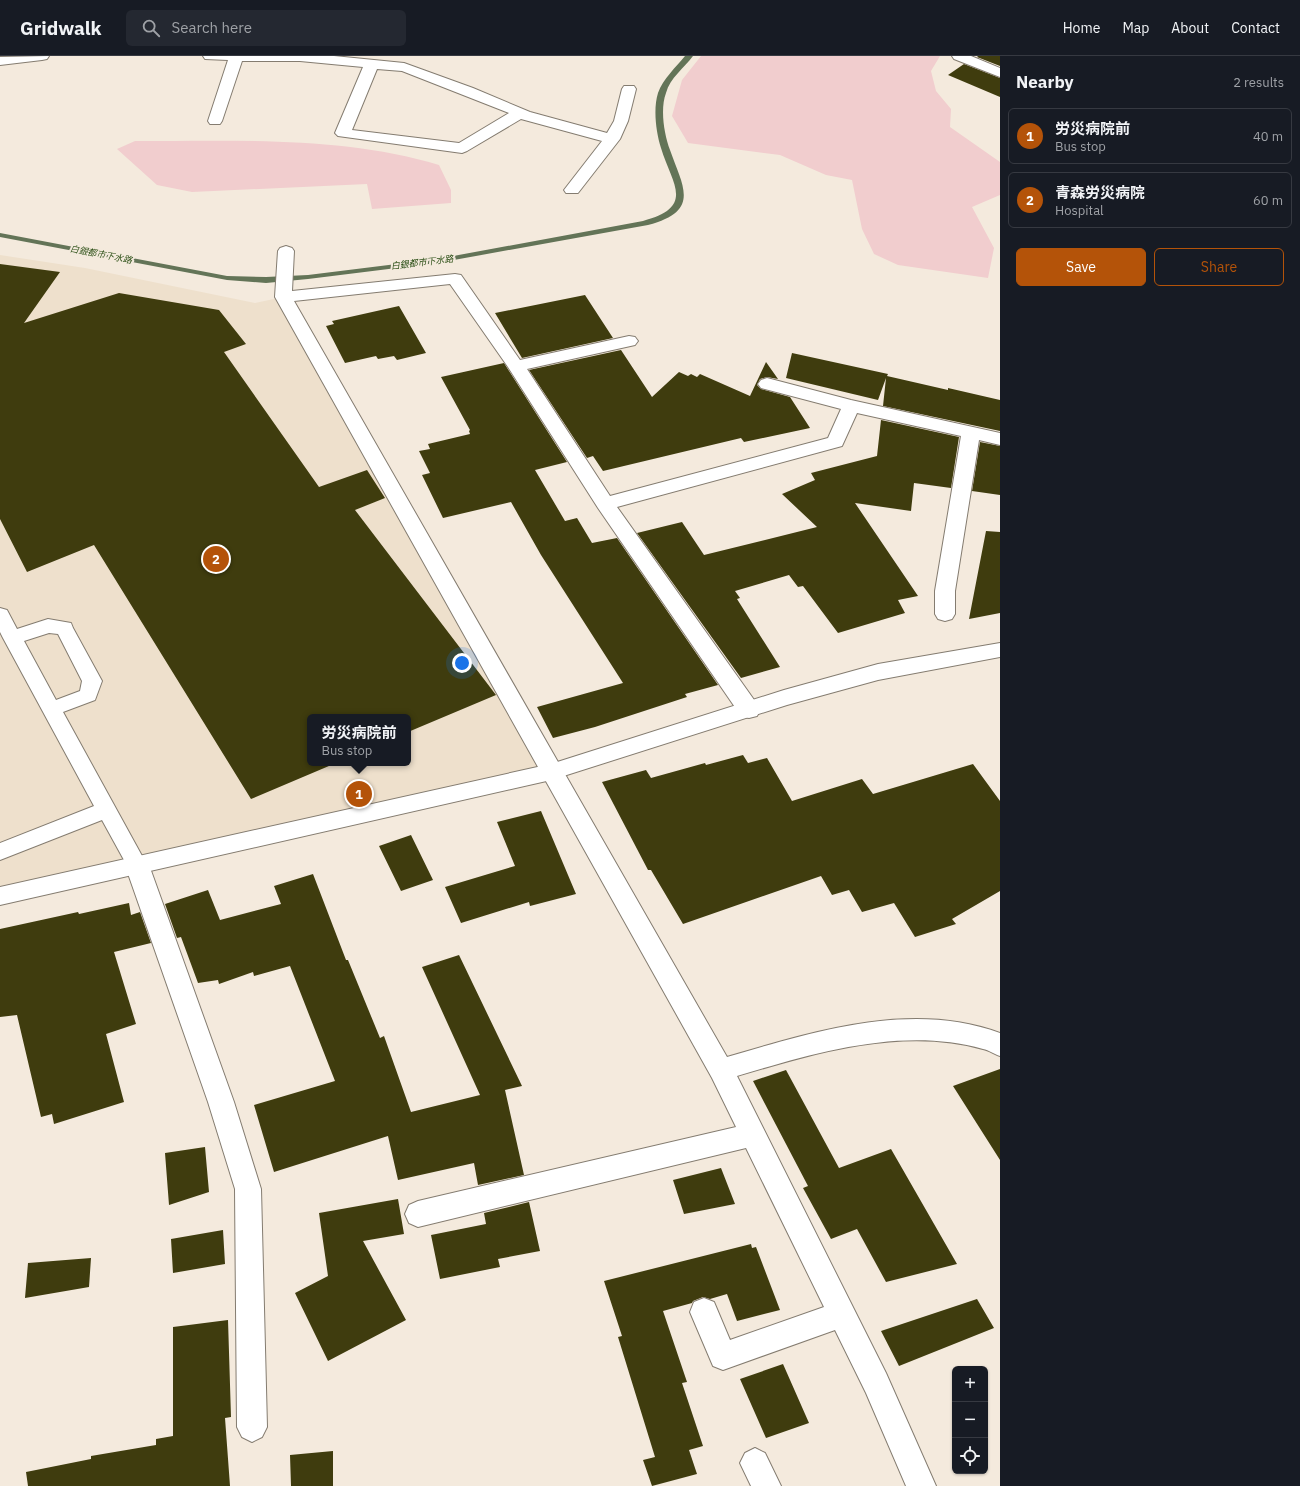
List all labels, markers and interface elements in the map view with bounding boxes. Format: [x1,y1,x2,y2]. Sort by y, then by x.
search box [126,10,406,46]
text: Gridwalk [20,16,102,40]
icon: search [140,17,162,39]
text: Search here [172,18,252,37]
text: Home [1063,19,1100,37]
text: Map [1122,19,1149,37]
text: About [1171,19,1209,37]
text: Contact [1231,19,1280,37]
text: Nearby [1016,71,1074,93]
text: 2 results [1233,74,1284,91]
text: 労災病院前 [1055,119,1130,138]
text: 1 [1026,128,1034,145]
text: 40 m [1253,128,1283,145]
text: Bus stop [1055,138,1106,155]
text: 青森労災病院 [1055,183,1145,202]
text: 2 [1026,192,1034,209]
text: 60 m [1253,192,1283,209]
text: Hospital [1055,202,1104,219]
water label: 白銀都市下水路 [69,243,134,266]
button: Save [1016,248,1146,286]
button: Share [1154,248,1284,286]
water label: 白銀都市下水路 [390,253,455,271]
pin: 2 [203,544,229,574]
your location [452,653,472,673]
popup [307,714,411,766]
text: 労災病院前 [321,723,397,742]
text: Bus stop [321,742,372,759]
pin: 1 [346,779,372,809]
map controls [952,1366,988,1474]
button: + [952,1366,988,1402]
button: − [952,1402,988,1438]
button: locate [952,1438,988,1474]

